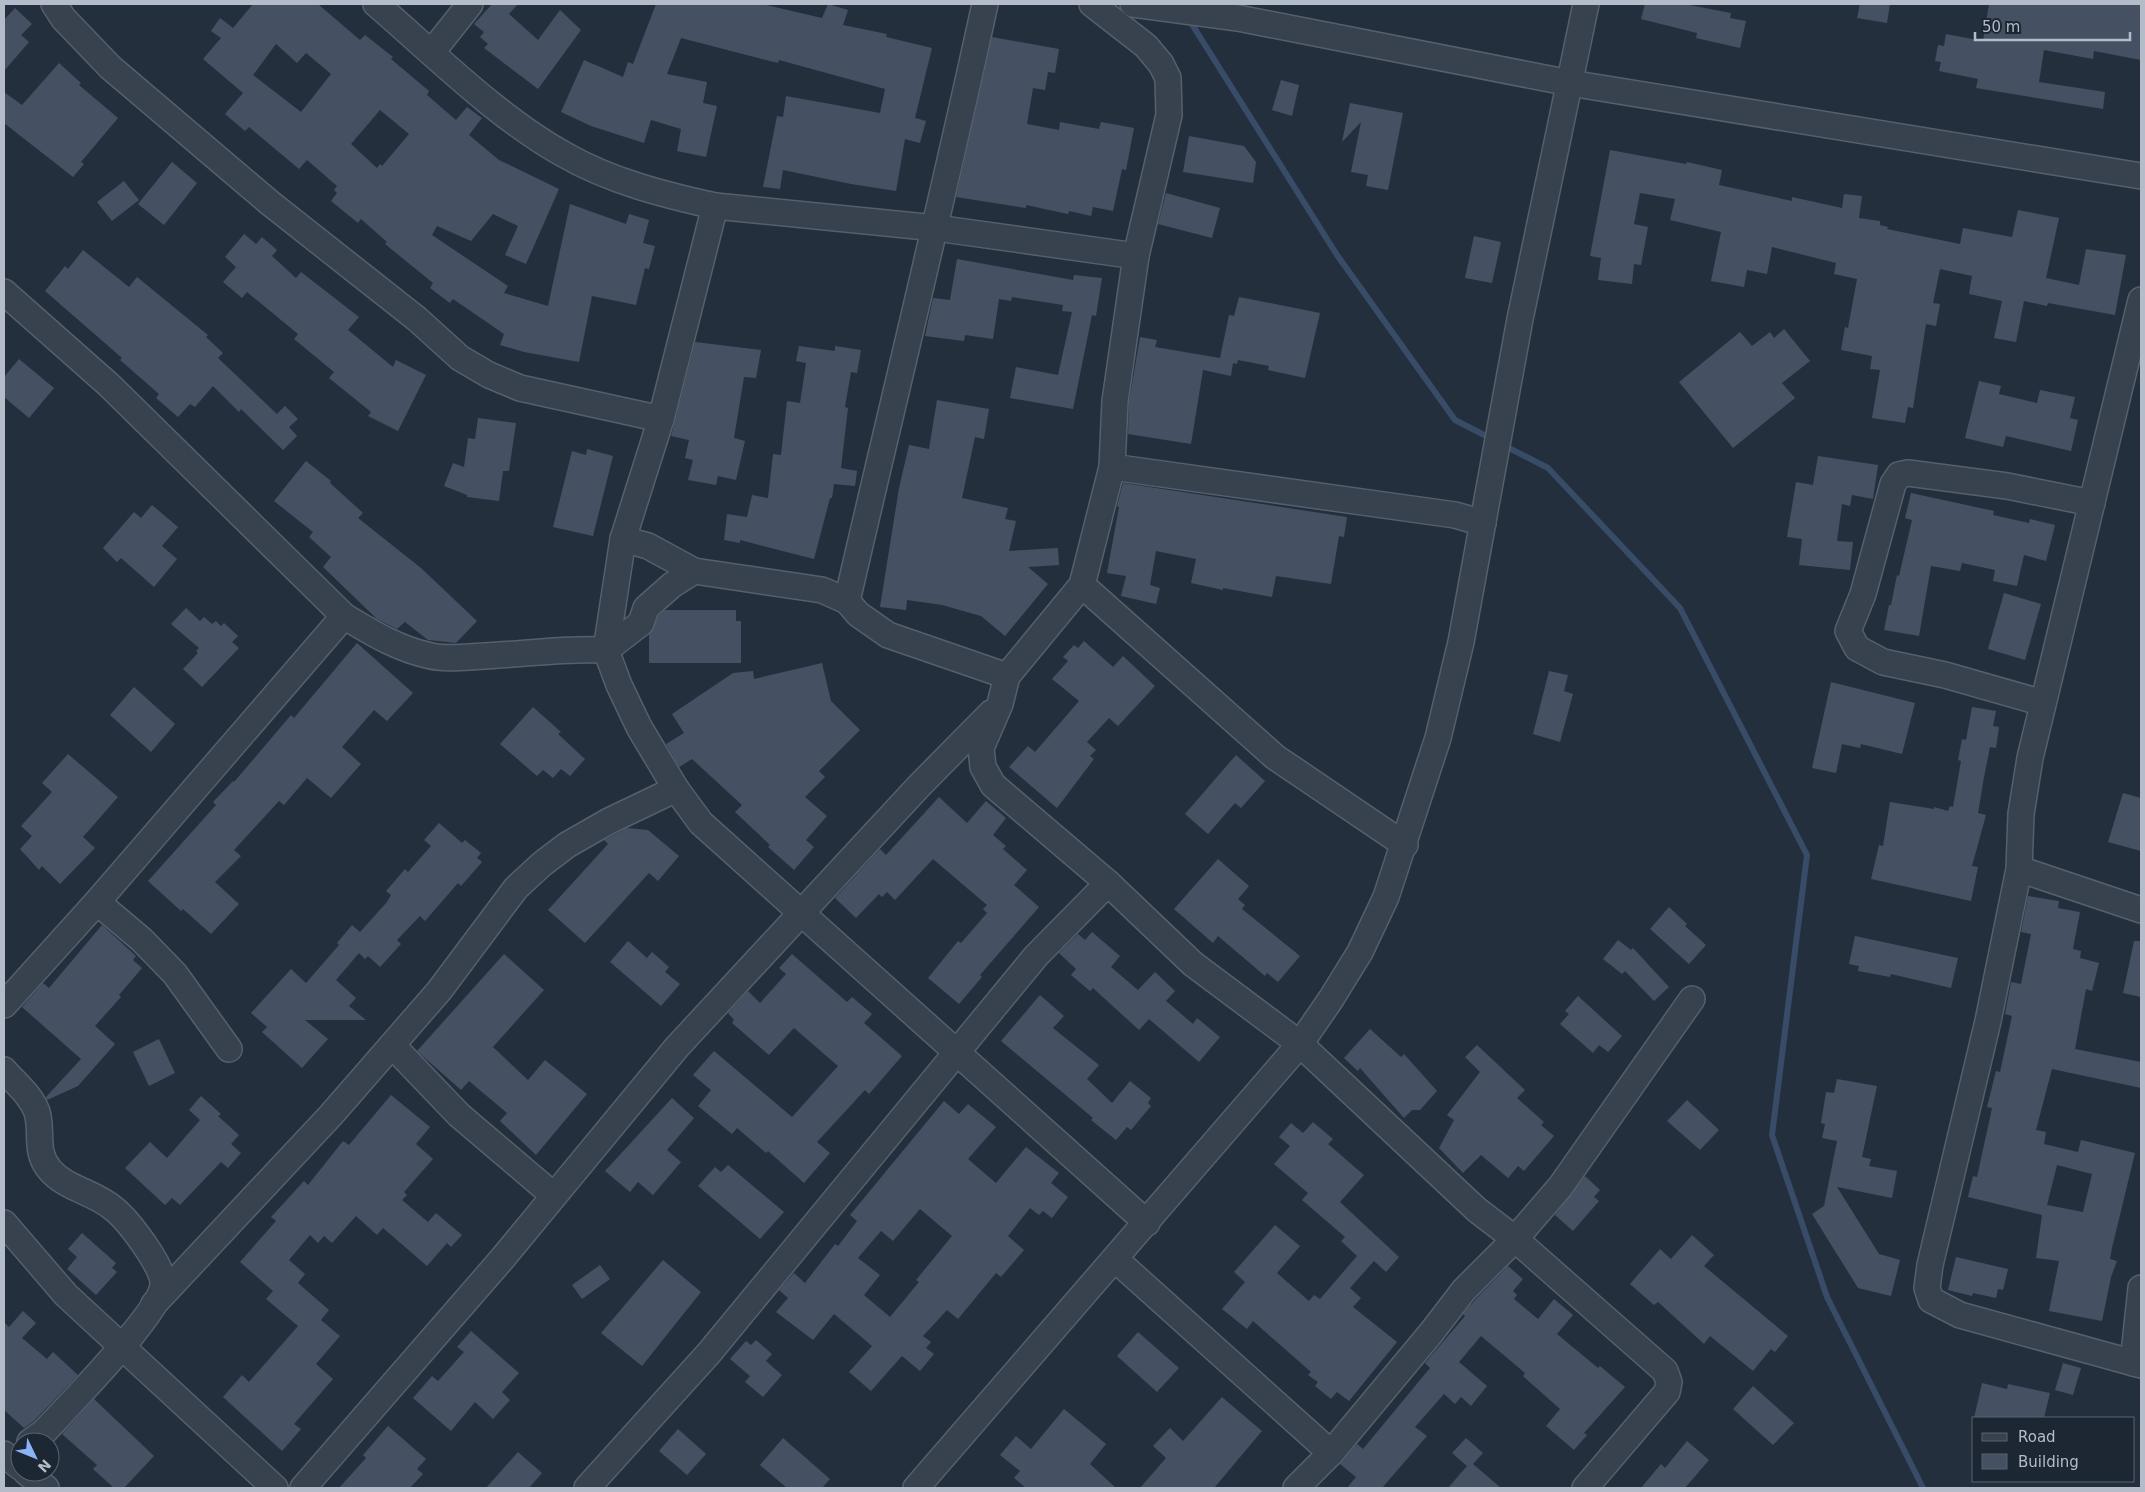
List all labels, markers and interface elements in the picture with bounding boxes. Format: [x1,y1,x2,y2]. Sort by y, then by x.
scale bar [1975,10,2130,42]
text: 50 m [1982,18,2020,36]
legend [1972,1417,2135,1482]
text: Road [2018,1428,2056,1446]
north arrow [10,1432,60,1482]
text: Building [2018,1453,2079,1471]
text: N [35,1456,54,1476]

